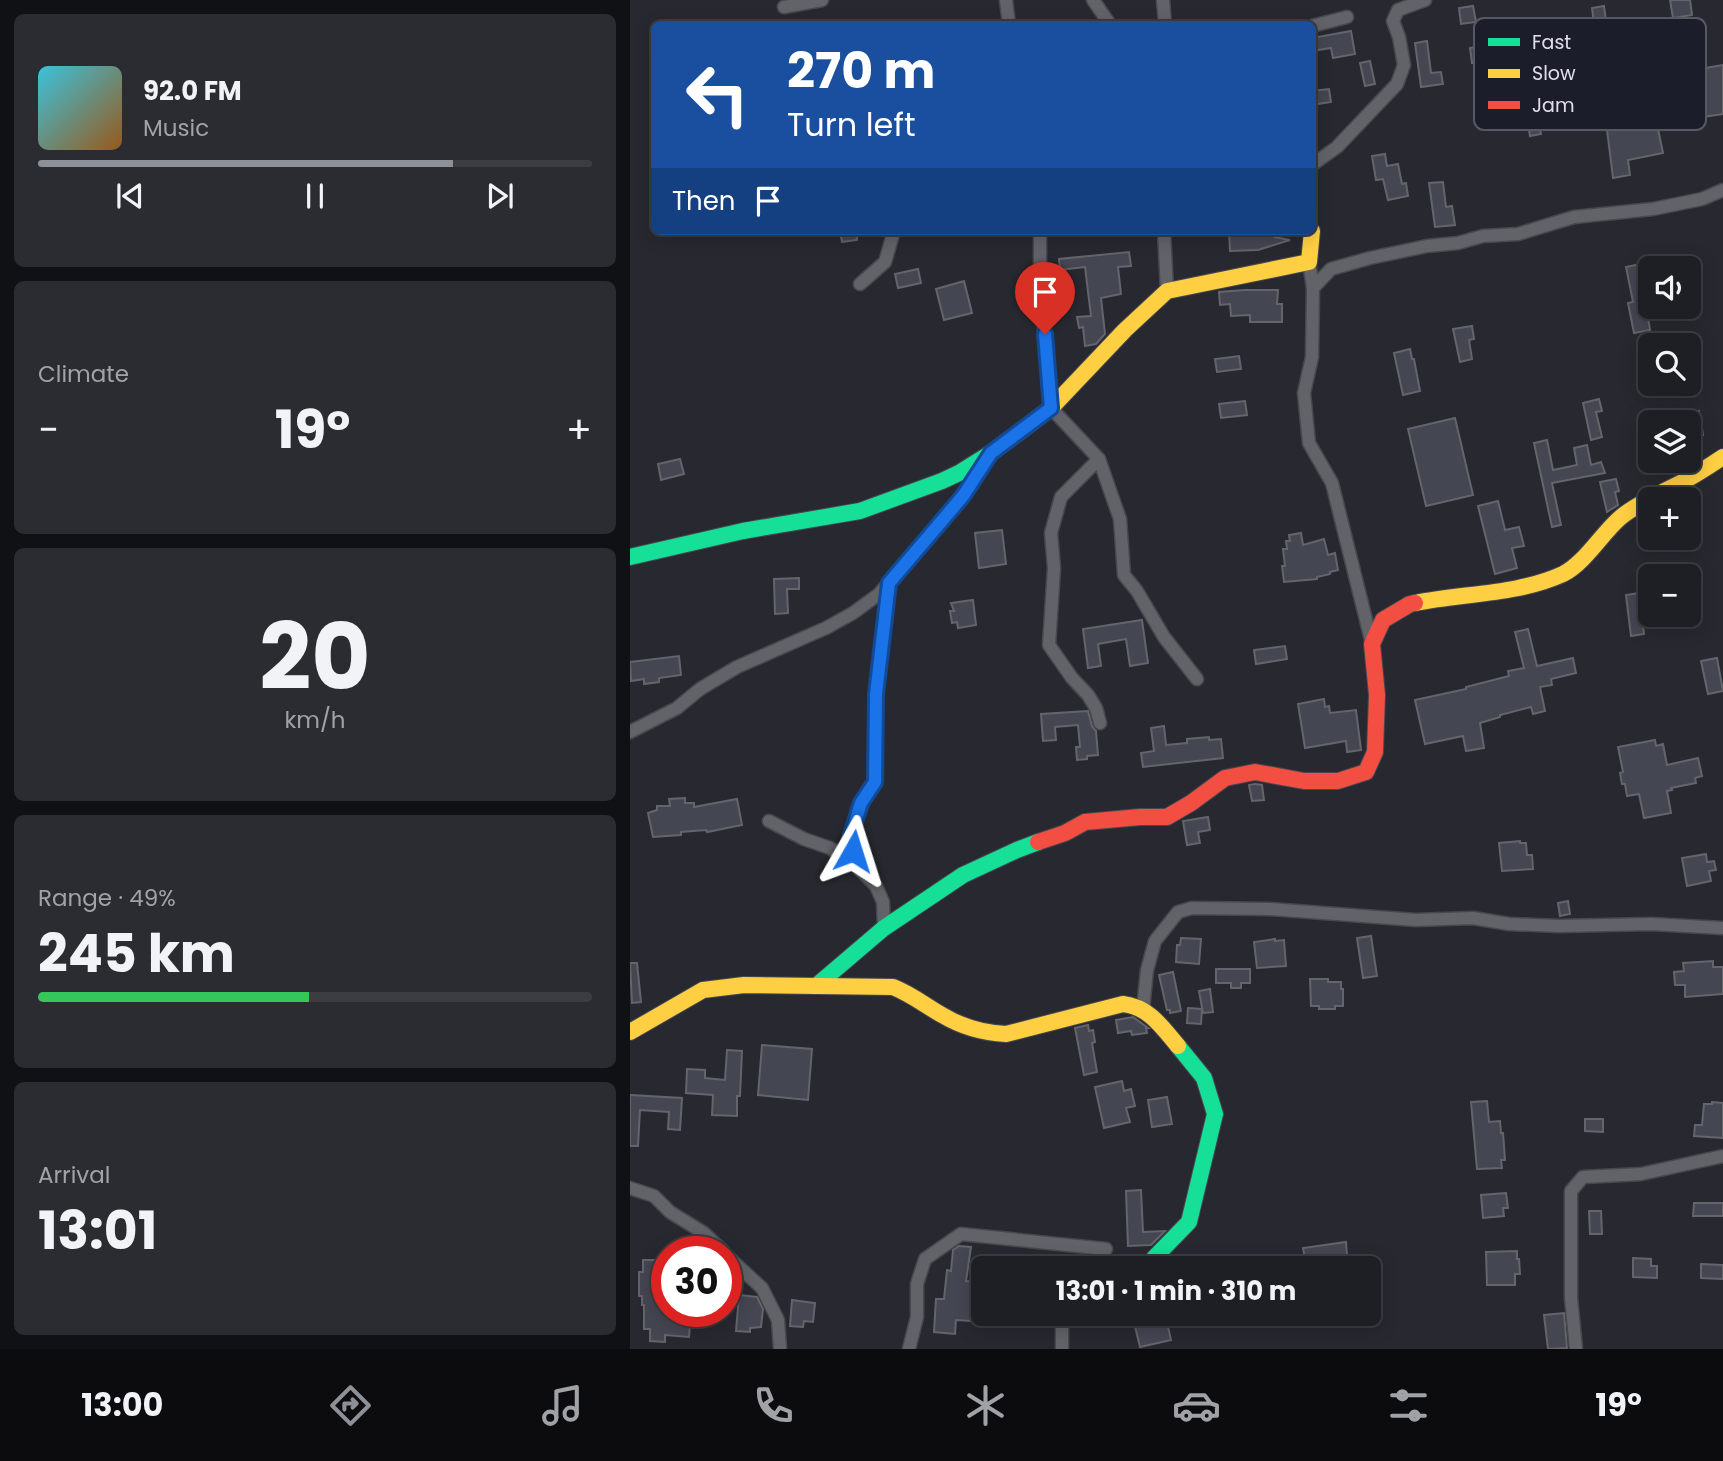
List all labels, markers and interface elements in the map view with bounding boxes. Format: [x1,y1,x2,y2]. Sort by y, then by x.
legend [1474,18,1706,130]
text: Fast [1532,29,1571,56]
text: 270 m [787,37,935,105]
icon: left [672,49,763,140]
text: Slow [1532,60,1576,87]
text: 92.0 FM [143,73,242,109]
text: Jam [1532,92,1574,119]
text: Turn left [787,102,916,147]
text: Music [143,112,209,144]
icon: previous [111,177,149,215]
icon: pause [296,177,334,215]
icon: next [481,177,519,215]
icon: arrive [749,182,787,220]
text: Then [672,183,735,219]
map controls [1638,256,1701,627]
button: sound [1638,256,1701,319]
pin [1015,262,1075,334]
icon: arrive [1026,273,1064,311]
button: search [1638,333,1701,396]
text: Climate [38,358,129,390]
text: 19° [275,393,350,466]
text: − [38,403,59,456]
text: + [566,403,592,456]
button: layers [1638,410,1701,473]
button: + [1638,487,1701,550]
button: − [1638,564,1701,627]
text: 20 [259,593,371,721]
text: km/h [284,704,346,736]
position arrow [816,814,890,888]
text: Range · 49% [38,882,176,914]
text: 245 km [38,917,235,990]
text: Arrival [38,1159,110,1191]
text: 13:01 [38,1194,157,1267]
speed limit sign: 30 [651,1236,742,1327]
text: 13:01 · 1 min · 310 m [1056,1273,1296,1309]
icon: directions [326,1381,375,1430]
icon: music [538,1381,587,1430]
icon: phone [749,1381,798,1430]
icon: climate [961,1381,1010,1430]
icon: car [1172,1381,1221,1430]
icon: filters [1384,1381,1433,1430]
text: 13:00 [81,1382,163,1427]
text: 19° [1595,1382,1642,1427]

